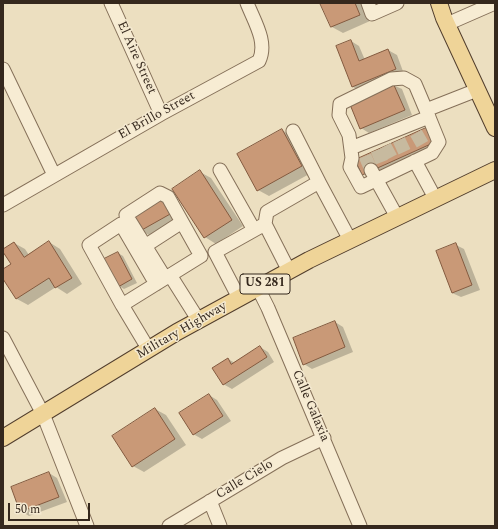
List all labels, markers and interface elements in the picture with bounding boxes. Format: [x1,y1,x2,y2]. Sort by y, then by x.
street label: El Aire Street [113,19,159,97]
street label: El Brillo Street [116,88,198,144]
road number: US 281 [240,274,290,294]
street label: Military Highway [134,299,230,363]
street label: Calle Galaxia [288,368,332,444]
street label: Calle Cielo [214,457,276,503]
scale bar [10,495,92,521]
text: 50 m [15,500,40,519]

